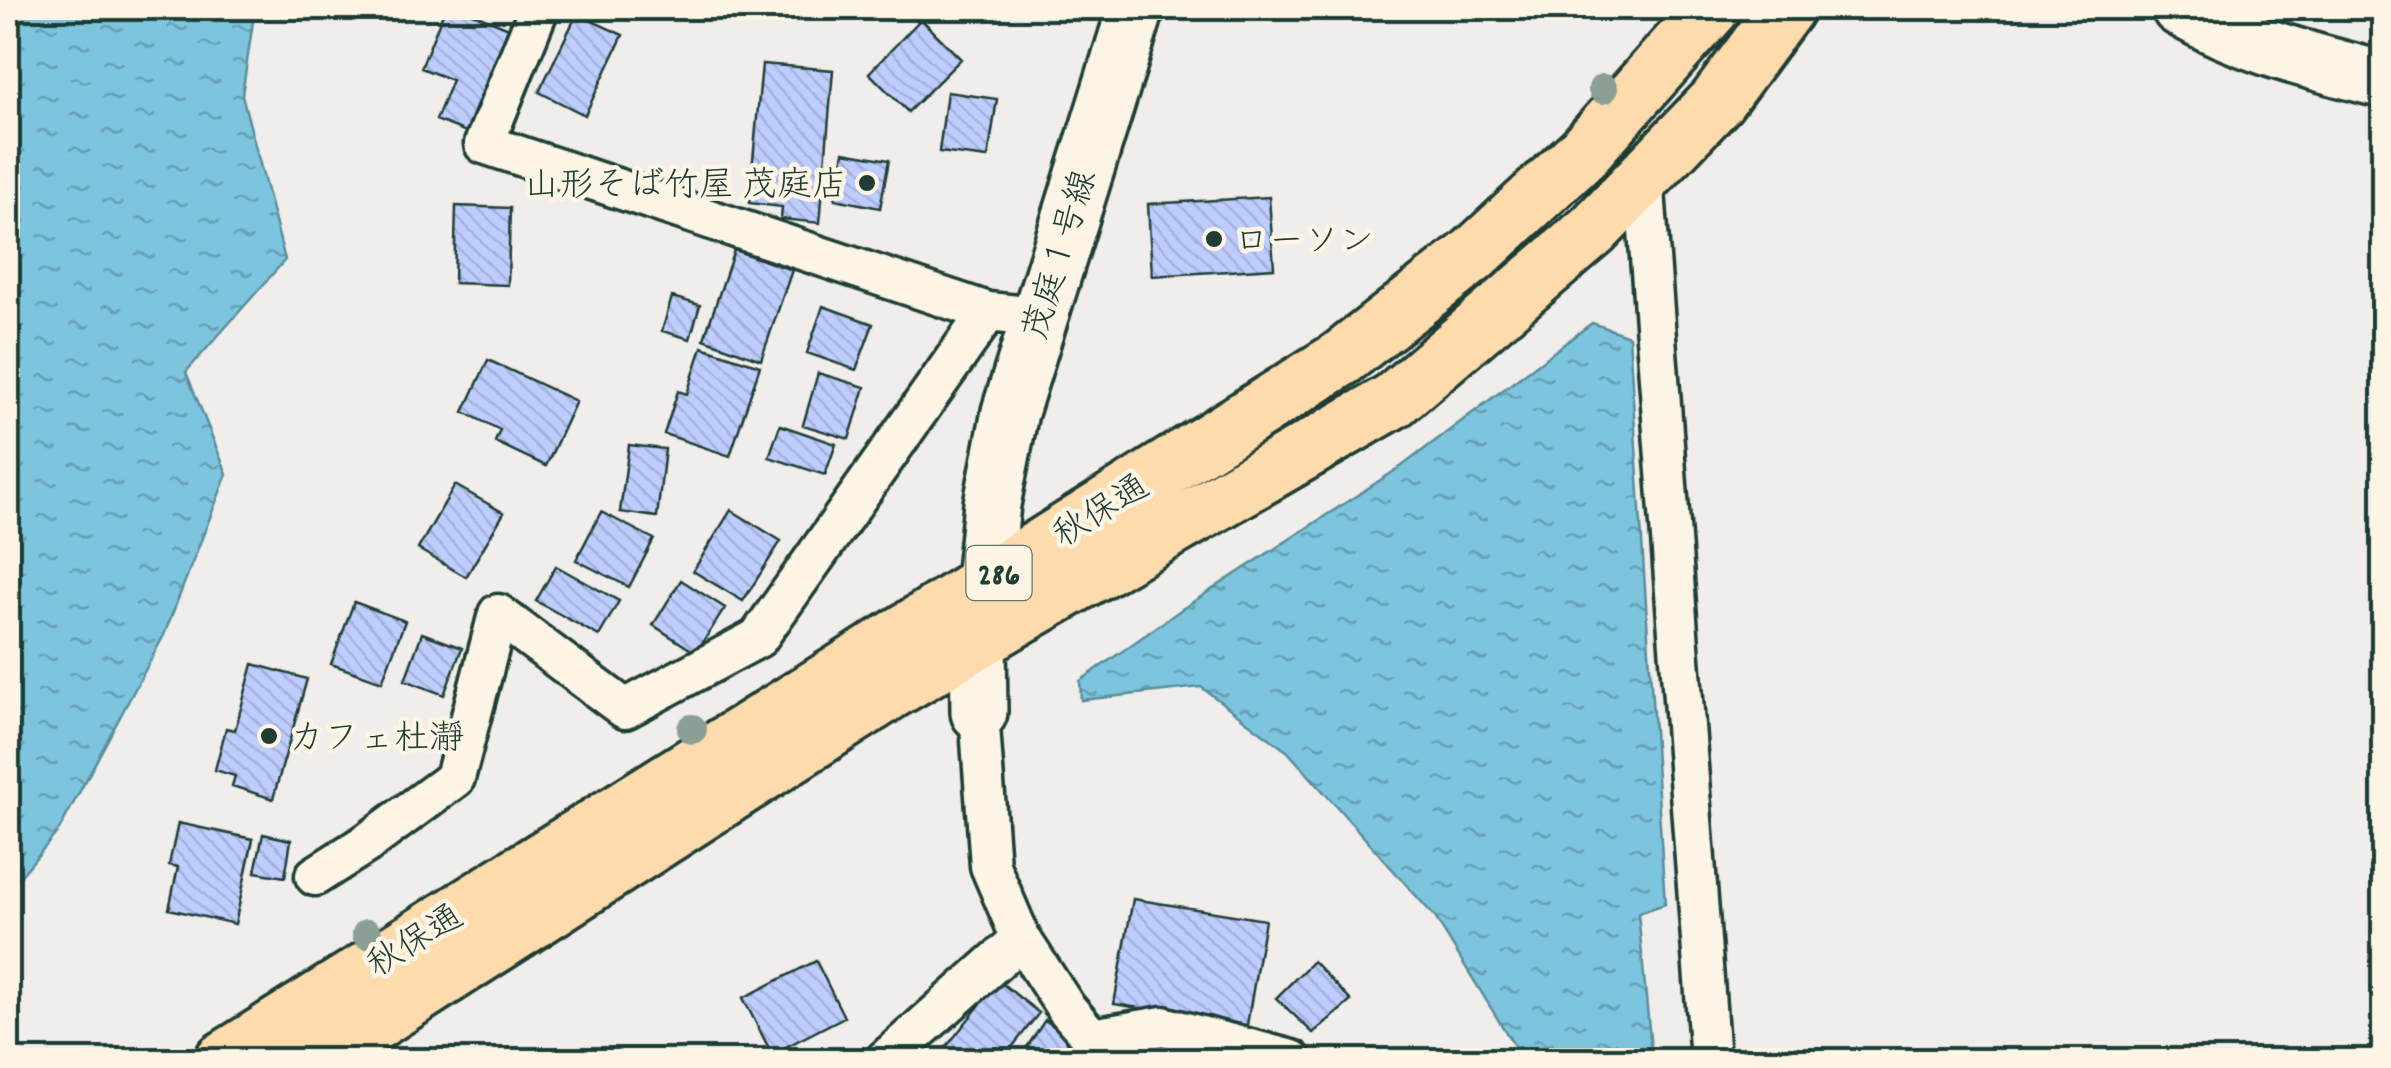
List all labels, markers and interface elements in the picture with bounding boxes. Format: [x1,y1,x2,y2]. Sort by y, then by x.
place label: 山形そば竹屋 茂庭店 [524,163,847,213]
street label: 茂庭１号線 [1013,164,1112,346]
marker: 山形そば竹屋 茂庭店 [856,172,878,194]
place label: ローソン [1234,219,1374,269]
marker: ローソン [1203,228,1225,250]
street label: 秋保通 [1045,464,1160,562]
road number: 286 [966,546,1032,600]
place label: カフェ杜瀞 [289,716,464,766]
marker: カフェ杜瀞 [258,725,280,747]
street label: 秋保通 [359,894,474,992]

